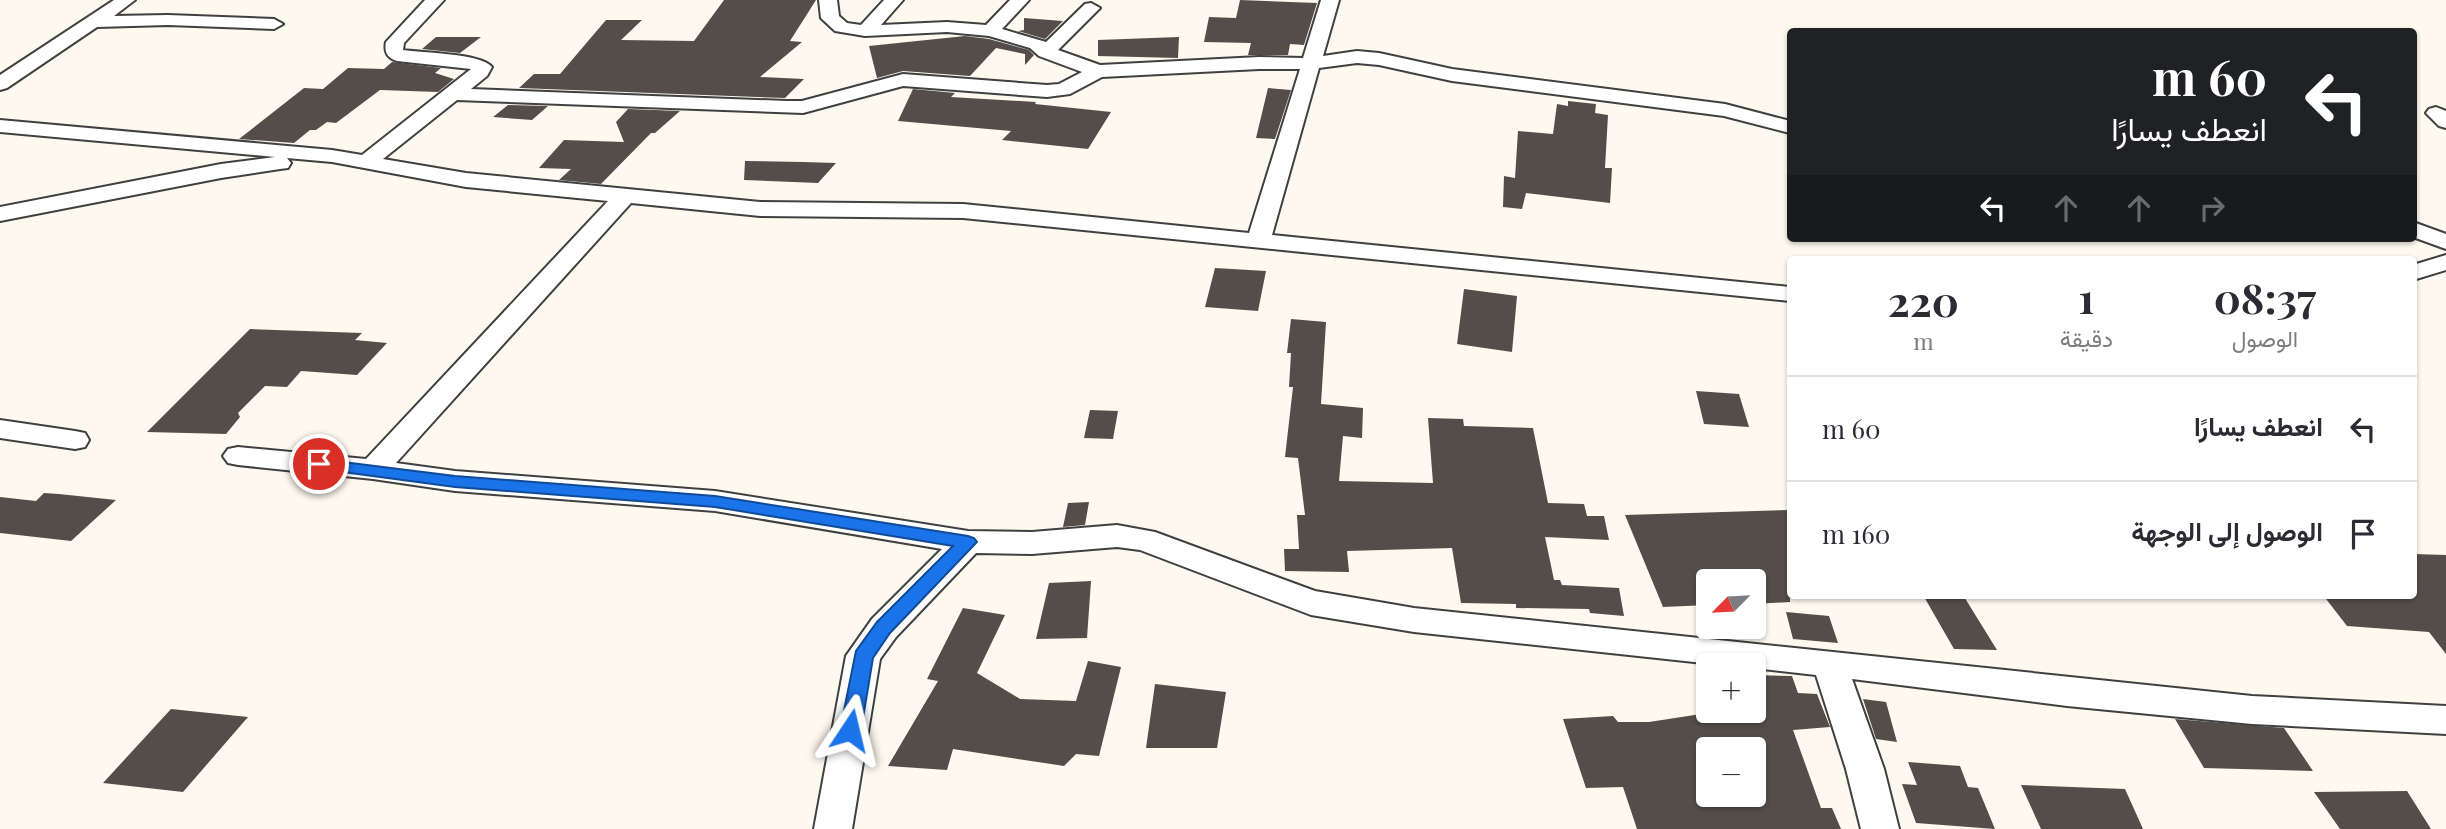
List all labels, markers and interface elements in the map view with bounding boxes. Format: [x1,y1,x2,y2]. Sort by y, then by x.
text: 60 m [2152,43,2267,108]
icon: left [2291,56,2382,147]
text: انعطف يسارًا [2111,106,2267,149]
icon: left [1974,189,2012,227]
icon: ahead [2047,189,2085,227]
icon: ahead [2120,189,2158,227]
icon: right [2193,189,2231,227]
text: 1 [2078,269,2094,325]
text: 08:37 [2214,269,2316,325]
text: 220 [1888,272,1959,328]
text: دقيقة [2060,322,2113,353]
text: الوصول [2232,322,2298,353]
text: m [1913,325,1934,356]
text: انعطف يسارًا [2194,408,2323,443]
icon: left [2344,410,2382,448]
text: 60 m [1822,411,1881,446]
pin [289,434,349,494]
icon: arrive [300,445,338,483]
text: الوصول إلى الوجهة [2131,513,2323,548]
icon: arrive [2344,515,2382,553]
text: 160 m [1822,516,1890,551]
north arrow [1696,569,1766,639]
map controls [1696,569,1766,807]
button: + [1696,653,1766,723]
position arrow [813,693,887,767]
button: − [1696,737,1766,807]

